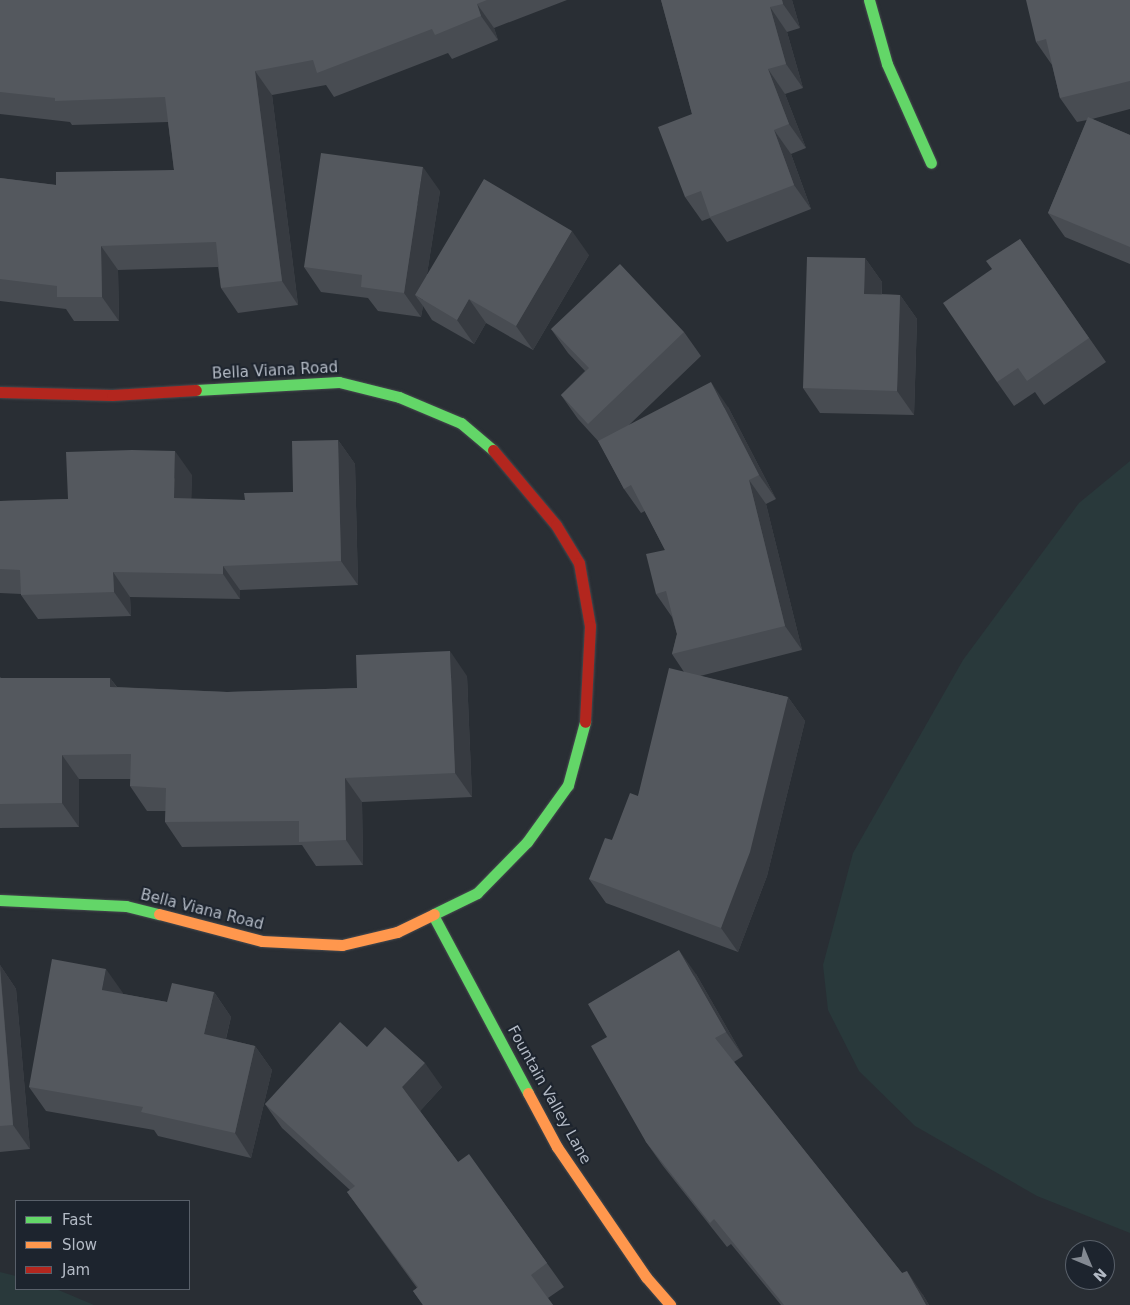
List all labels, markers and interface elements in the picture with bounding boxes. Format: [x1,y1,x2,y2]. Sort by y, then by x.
street label: Bella Viana Road [212,359,338,383]
street label: Bella Viana Road [139,886,265,934]
street label: Fountain Valley Lane [503,1023,595,1167]
legend [15,1200,190,1290]
text: Fast [62,1211,92,1229]
text: Slow [62,1236,97,1254]
north arrow [1065,1240,1115,1290]
text: Jam [62,1261,90,1279]
text: N [1090,1265,1110,1285]

